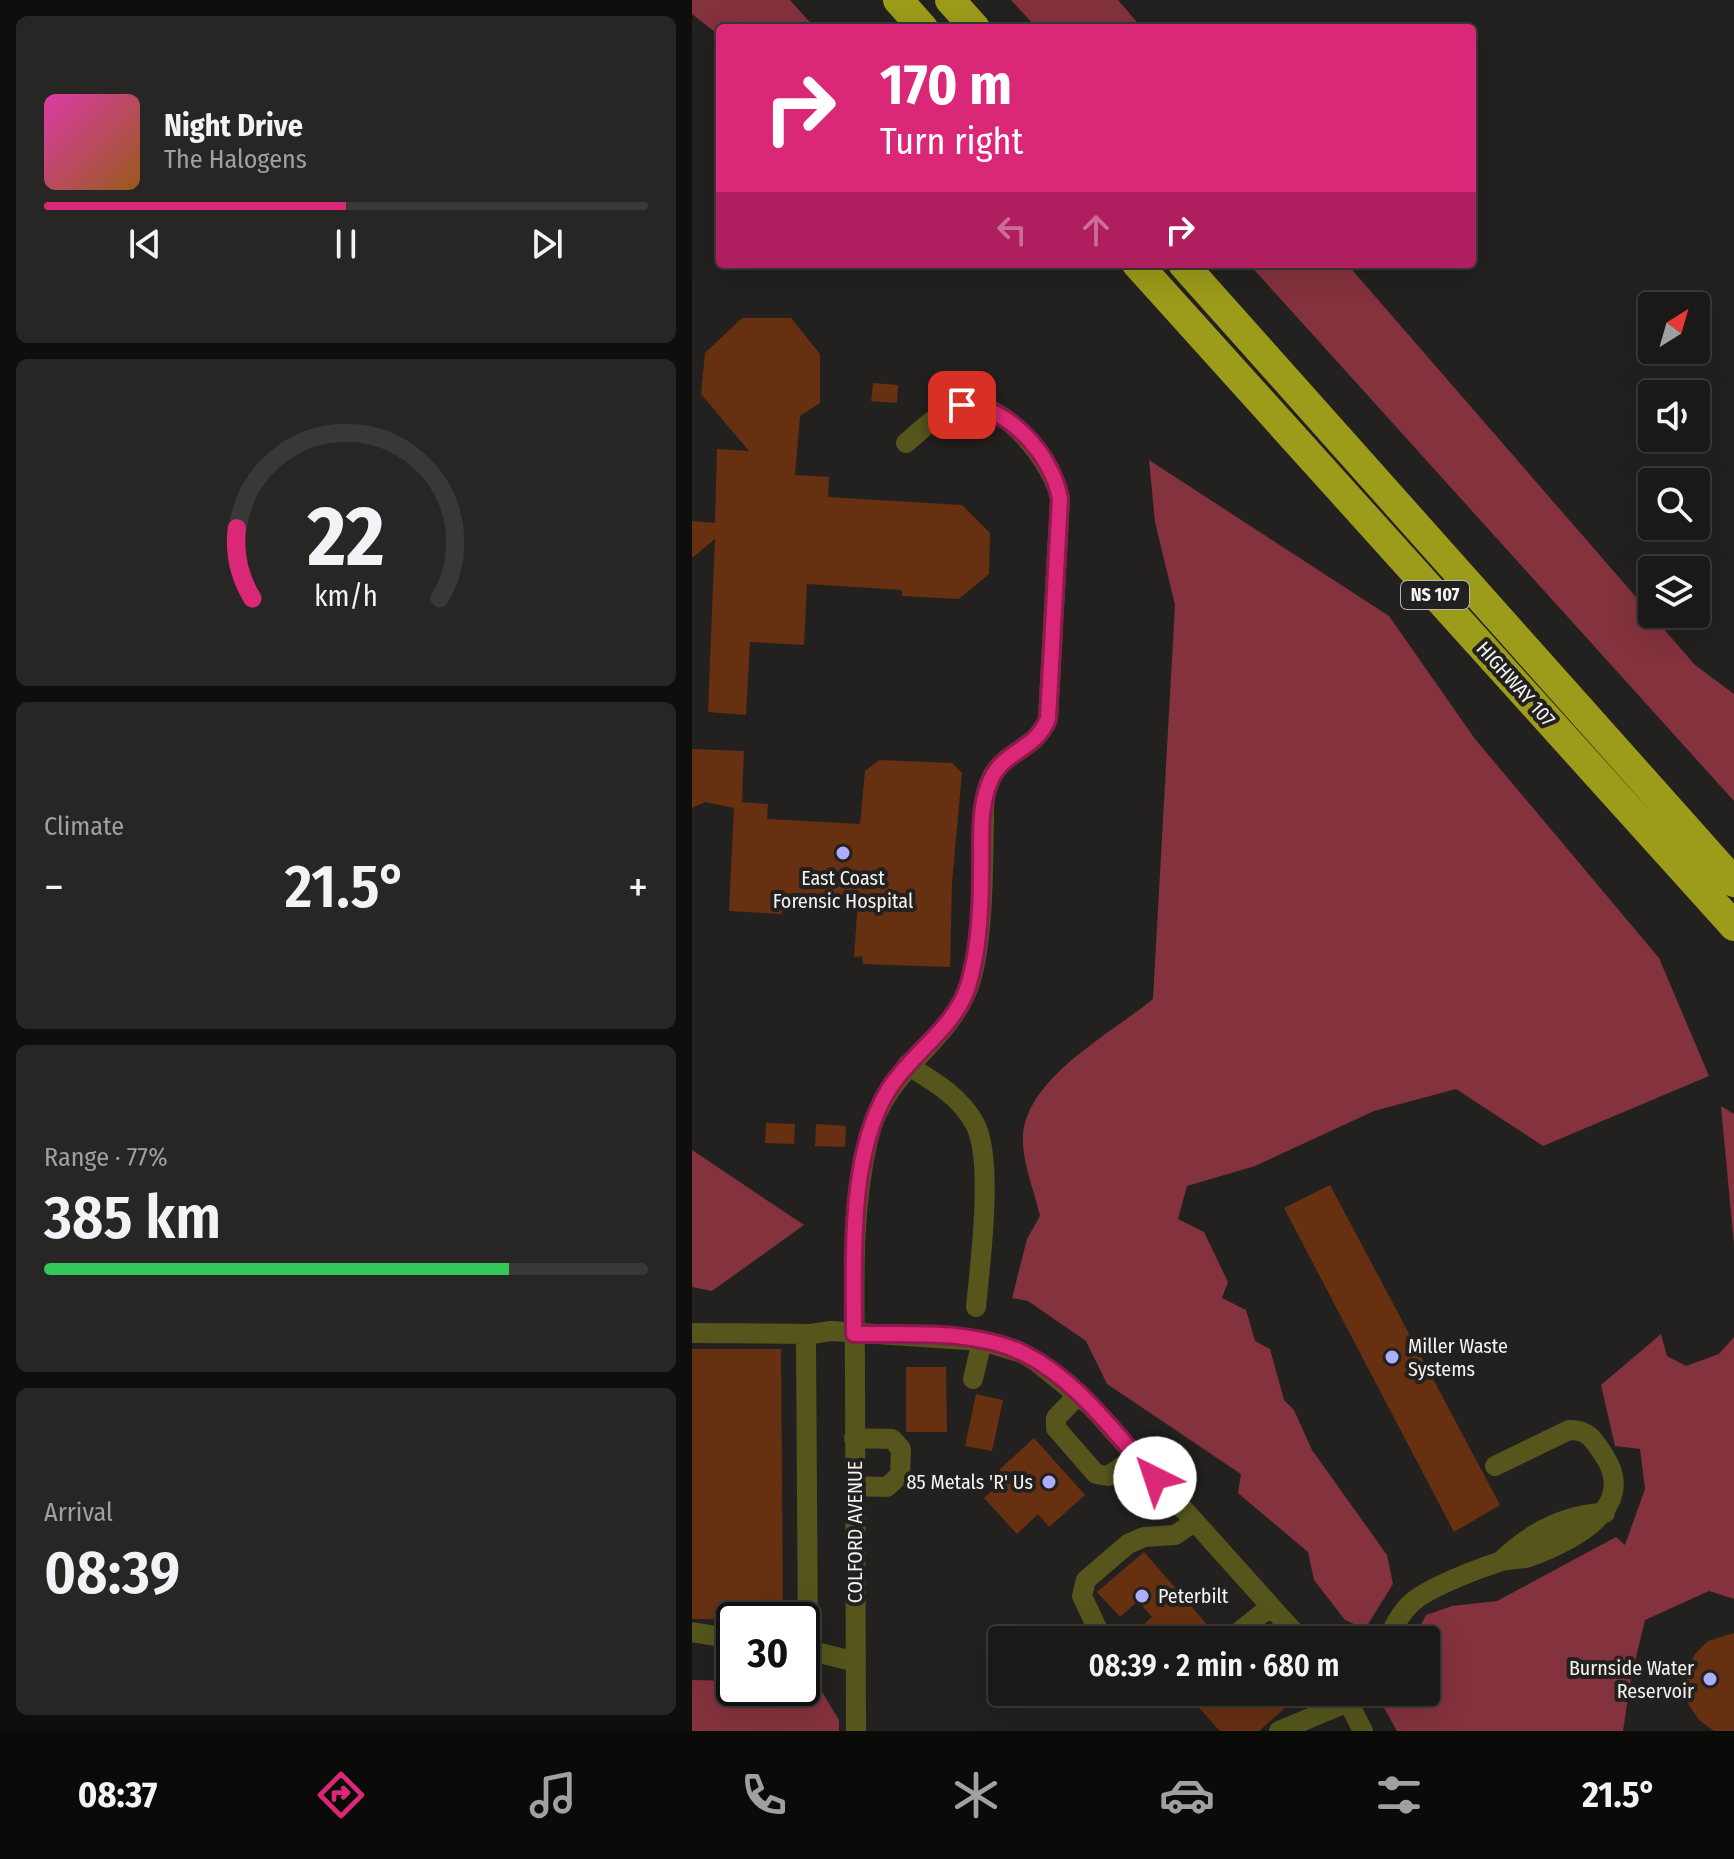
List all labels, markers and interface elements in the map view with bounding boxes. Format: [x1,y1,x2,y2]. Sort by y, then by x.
text: 170 m [880,52,1012,119]
icon: right [748,56,852,160]
text: Night Drive [164,108,303,144]
text: Turn right [880,120,1023,164]
text: The Halogens [164,144,307,175]
icon: left [990,208,1034,252]
icon: ahead [1074,208,1118,252]
icon: right [1158,208,1202,252]
icon: previous [123,222,167,266]
icon: pause [324,222,368,266]
icon: next [525,222,569,266]
north arrow [1638,292,1710,364]
map controls [1638,292,1710,628]
pin [928,371,996,439]
button: sound [1638,380,1710,452]
icon: arrive [940,383,984,427]
button: search [1638,468,1710,540]
text: 22 [306,486,385,586]
button: layers [1638,556,1710,628]
text: km/h [314,579,378,614]
road number: NS 107 [1401,581,1469,609]
street label: HIGHWAY 107 [1472,637,1560,731]
text: Climate [44,811,124,842]
marker: East Coast Forensic Hospital [834,844,852,862]
text: 21.5° [285,851,407,923]
text: − [44,861,64,914]
text: + [628,861,648,914]
place label: East Coast Forensic Hospital [773,866,913,913]
text: Range · 77% [44,1142,168,1173]
text: 385 km [44,1182,221,1254]
place label: Miller Waste Systems [1408,1334,1508,1381]
marker: Miller Waste Systems [1383,1348,1401,1366]
position arrow [1113,1436,1197,1520]
street label: COLFORD AVENUE [843,1461,867,1603]
place label: 85 Metals 'R' Us [907,1470,1033,1494]
marker: 85 Metals 'R' Us [1040,1473,1058,1491]
text: Arrival [44,1497,113,1528]
text: 08:39 [44,1537,180,1609]
place label: Peterbilt [1158,1584,1229,1608]
marker: Peterbilt [1133,1587,1151,1605]
speed limit sign: 30 [716,1602,820,1706]
text: 08:39 · 2 min · 680 m [1089,1648,1339,1684]
place label: Burnside Water Reservoir [1569,1656,1694,1703]
marker: Burnside Water Reservoir [1701,1670,1719,1688]
icon: directions [313,1767,369,1823]
icon: music [525,1767,581,1823]
icon: phone [736,1767,792,1823]
icon: climate [948,1767,1004,1823]
icon: car [1159,1767,1215,1823]
icon: filters [1371,1767,1427,1823]
text: 08:37 [78,1773,157,1817]
text: 21.5° [1582,1773,1656,1817]

